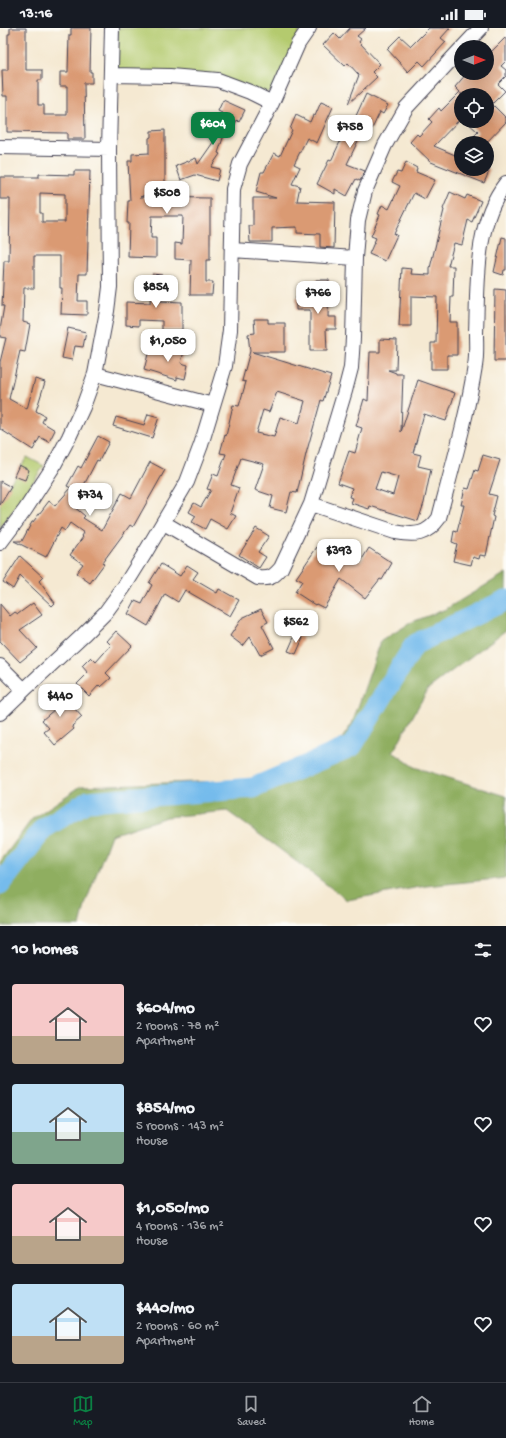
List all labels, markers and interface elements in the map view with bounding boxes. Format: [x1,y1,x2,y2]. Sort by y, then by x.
text: 13:16 [20,5,52,23]
north arrow [454,40,494,80]
map controls [454,40,494,176]
button: locate [454,88,494,128]
pin: $604 [189,112,237,146]
pin: $758 [326,115,374,149]
text: $604 [200,117,226,132]
text: $758 [337,120,363,135]
button: layers [454,136,494,176]
pin: $508 [143,181,191,215]
text: $508 [153,186,181,201]
pin: $854 [132,275,180,309]
text: $854 [143,280,169,295]
pin: $766 [294,281,342,315]
text: $766 [305,286,331,301]
pin: $1,050 [135,329,201,363]
text: $1,050 [150,334,186,349]
pin: $734 [66,483,114,517]
text: $734 [77,488,103,503]
pin: $393 [315,539,363,573]
text: $393 [326,544,352,559]
pin: $562 [272,610,320,644]
text: $562 [283,615,309,630]
pin: $440 [36,684,84,718]
text: $440 [47,689,73,704]
icon: filters [472,939,494,961]
text: 10 homes [12,940,78,960]
text: $604/mo [136,999,195,1019]
icon: home [44,1000,92,1048]
icon: heart [472,1013,494,1035]
text: 2 rooms · 78 m² [136,1019,219,1034]
text: Apartment [136,1034,195,1049]
text: $854/mo [136,1099,195,1119]
icon: home [44,1100,92,1148]
icon: heart [472,1113,494,1135]
text: 5 rooms · 143 m² [136,1119,224,1134]
text: House [136,1134,168,1149]
text: $1,050/mo [136,1199,209,1219]
icon: home [44,1200,92,1248]
icon: heart [472,1213,494,1235]
text: 4 rooms · 136 m² [136,1219,224,1234]
text: House [136,1234,168,1249]
text: $440/mo [136,1299,194,1319]
icon: home [44,1300,92,1348]
icon: heart [472,1313,494,1335]
text: 2 rooms · 60 m² [136,1319,219,1334]
text: Apartment [136,1334,195,1349]
tab: Map [72,1393,94,1429]
tab: Saved [237,1393,265,1429]
tab: Home [409,1393,434,1429]

